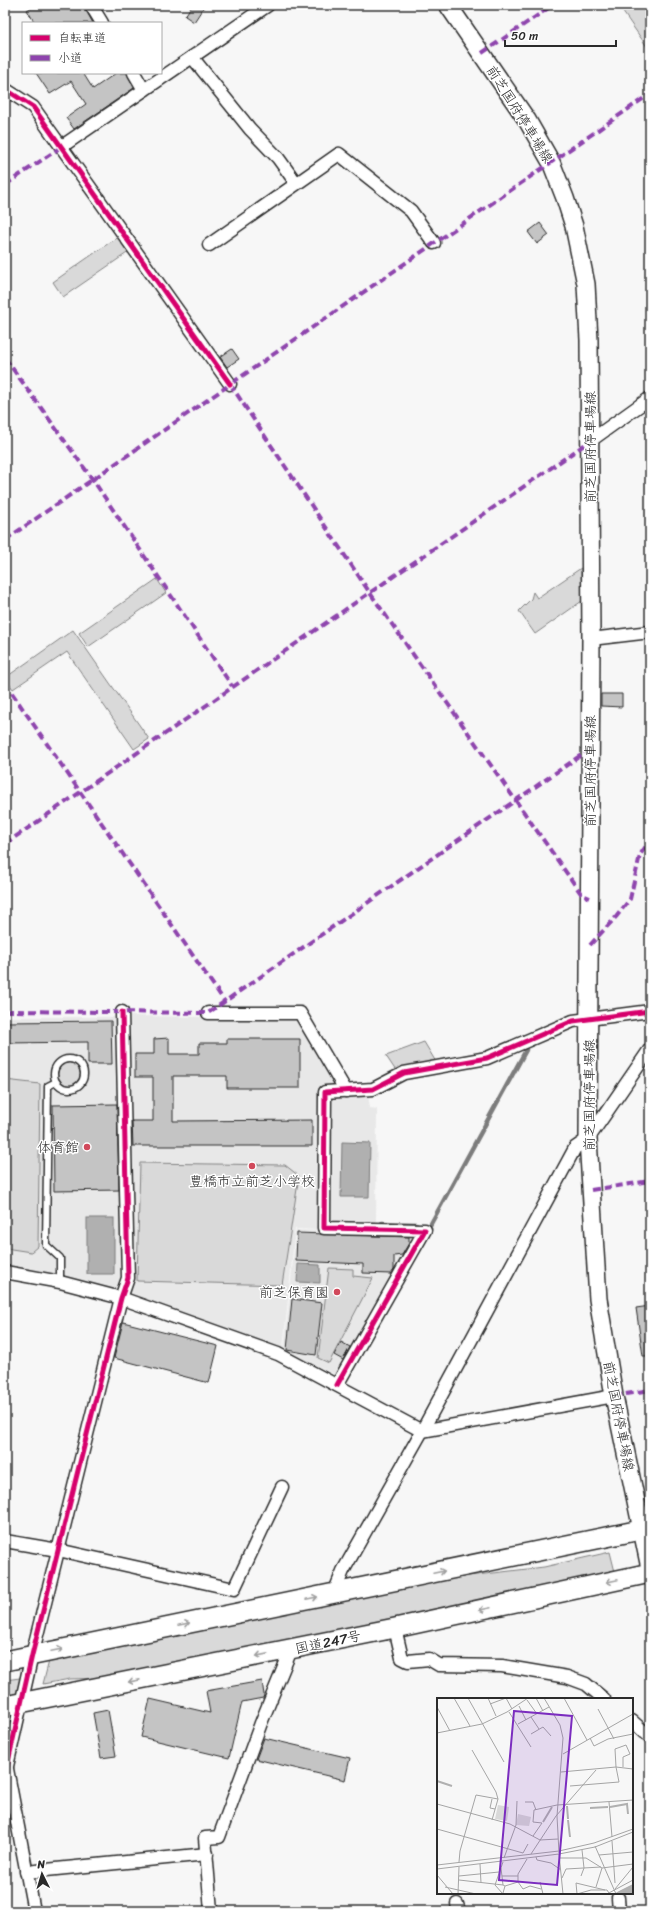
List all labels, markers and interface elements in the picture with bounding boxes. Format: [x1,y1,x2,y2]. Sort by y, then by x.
legend [22,22,162,74]
scale bar [505,22,616,48]
text: 50 m [511,25,538,47]
text: 自転車道 [58,27,106,49]
text: 小道 [58,47,82,69]
street label: 前芝国府停車場線 [479,60,560,168]
street label: 前芝国府停車場線 [578,391,603,503]
street label: 前芝国府停車場線 [578,715,603,827]
street label: 前芝国府停車場線 [577,1039,602,1151]
place label: 体育館 [37,1135,79,1160]
marker: 体育館 [82,1142,92,1152]
marker: 豊橋市立前芝小学校 [247,1161,257,1171]
place label: 豊橋市立前芝小学校 [189,1169,315,1194]
place label: 前芝保育園 [259,1280,329,1305]
marker: 前芝保育園 [332,1287,342,1297]
street label: 前芝国府停車場線 [596,1359,641,1473]
one-way arrow [432,1568,445,1576]
one-way arrow [606,1577,619,1585]
one-way arrow [305,1594,318,1602]
one-way arrow [479,1605,492,1613]
one-way arrow [177,1620,190,1628]
street label: 国道247号 [293,1623,363,1662]
one-way arrow [50,1646,63,1654]
one-way arrow [256,1652,269,1660]
one-way arrow [128,1677,141,1685]
inset map [437,1698,633,1894]
north arrow [22,1854,62,1894]
text: N [36,1855,46,1874]

